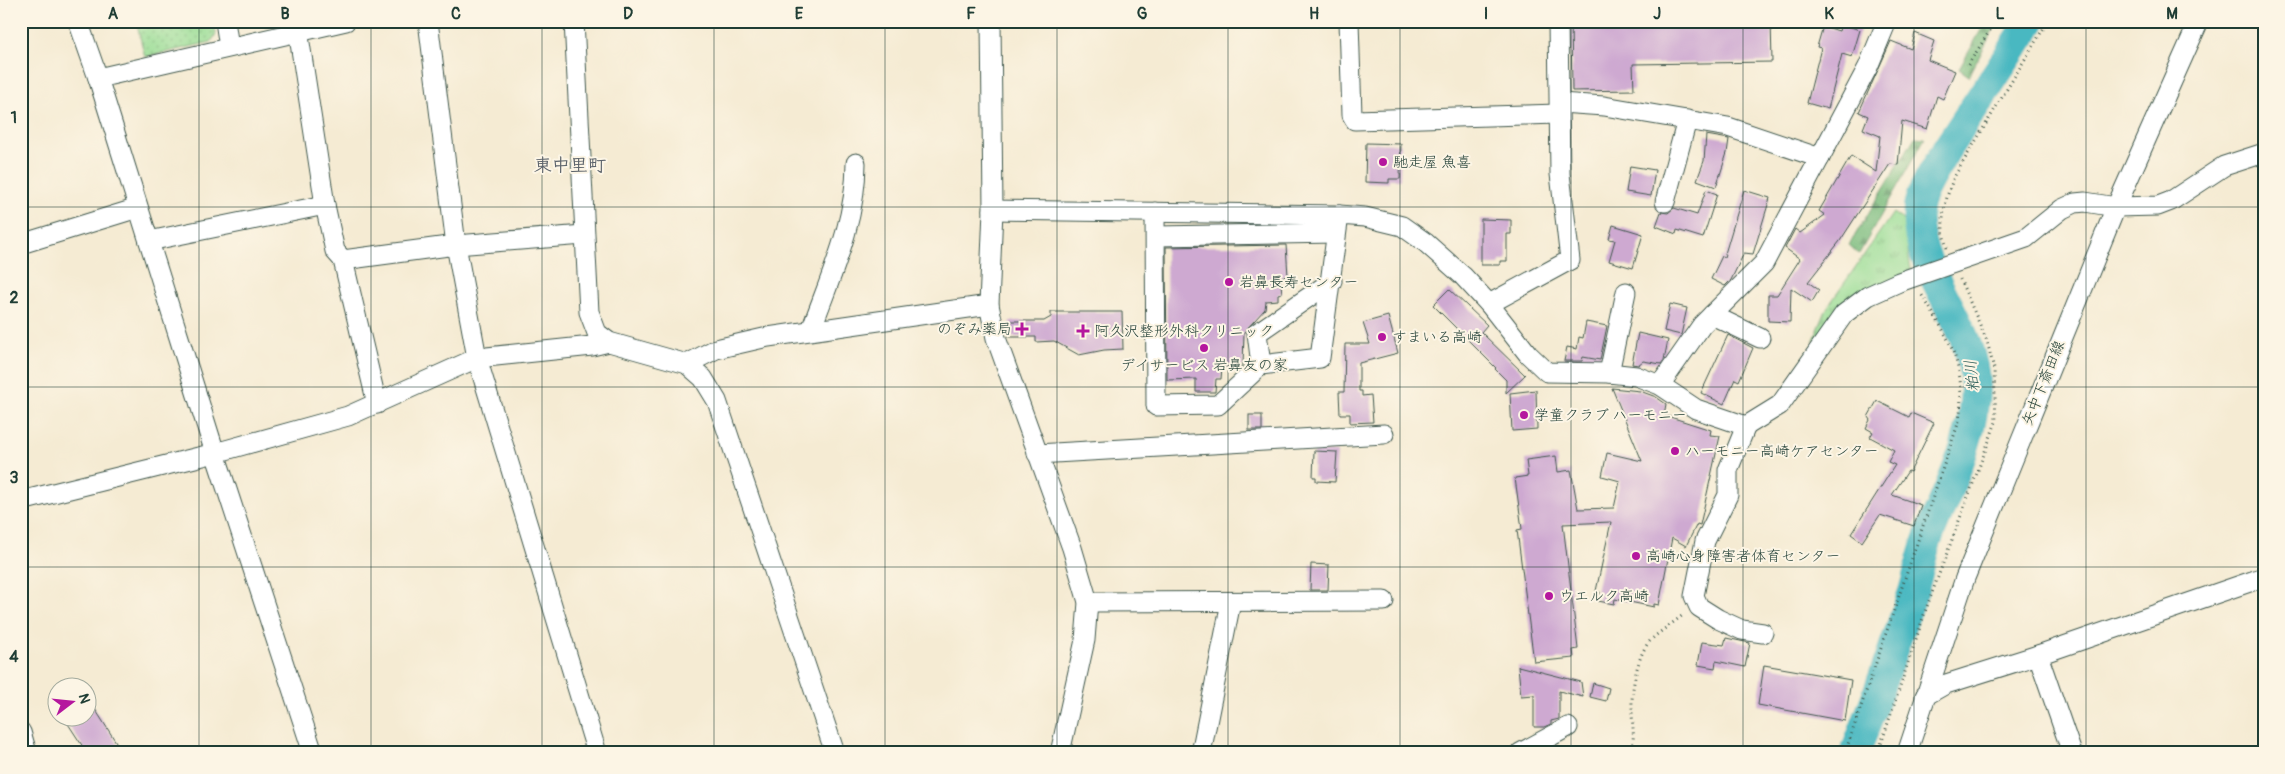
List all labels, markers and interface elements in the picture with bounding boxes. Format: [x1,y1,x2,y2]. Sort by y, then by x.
text: A [108,4,119,24]
text: B [280,4,290,24]
text: C [451,4,461,24]
text: D [623,4,633,24]
text: E [795,4,804,24]
text: F [966,4,976,24]
text: G [1137,4,1148,24]
text: H [1309,4,1319,24]
text: I [1484,4,1488,24]
text: J [1653,4,1661,24]
text: K [1824,4,1834,24]
text: L [1995,4,2005,24]
text: M [2166,4,2178,24]
text: 1 [11,108,17,128]
place label: 馳走屋 魚喜 [1393,153,1471,172]
district label: 東中里町 [534,154,606,177]
marker: 馳走屋 魚喜 [1377,156,1389,168]
place label: 岩鼻長寿センター [1239,273,1358,292]
marker: 岩鼻長寿センター [1223,276,1235,288]
text: 2 [10,288,19,308]
place label: のぞみ薬局 [937,320,1012,339]
place label: 阿久沢整形外科クリニック [1094,322,1274,341]
marker: のぞみ薬局 [1016,323,1028,335]
marker: 阿久沢整形外科クリニック [1076,324,1090,338]
place label: すまいる高崎 [1392,328,1482,347]
marker: すまいる高崎 [1376,331,1388,343]
street label: 矢中下斎田線 [2018,338,2069,428]
marker: デイサービス 岩鼻友の家 [1198,342,1210,354]
place label: デイサービス 岩鼻友の家 [1120,356,1288,375]
water label: 粕川 [1960,359,1984,393]
place label: 学童クラブ ハーモニー [1534,406,1687,425]
marker: 学童クラブ ハーモニー [1518,409,1530,421]
place label: ハーモニー高崎ケアセンター [1685,442,1879,461]
marker: ハーモニー高崎ケアセンター [1669,445,1681,457]
text: 3 [10,468,19,488]
place label: 高崎心身障害者体育センター [1646,547,1840,566]
marker: 高崎心身障害者体育センター [1630,550,1642,562]
place label: ウエルク高崎 [1559,587,1649,606]
marker: ウエルク高崎 [1543,590,1555,602]
text: 4 [9,647,19,667]
north arrow [48,676,98,726]
text: N [75,692,93,705]

